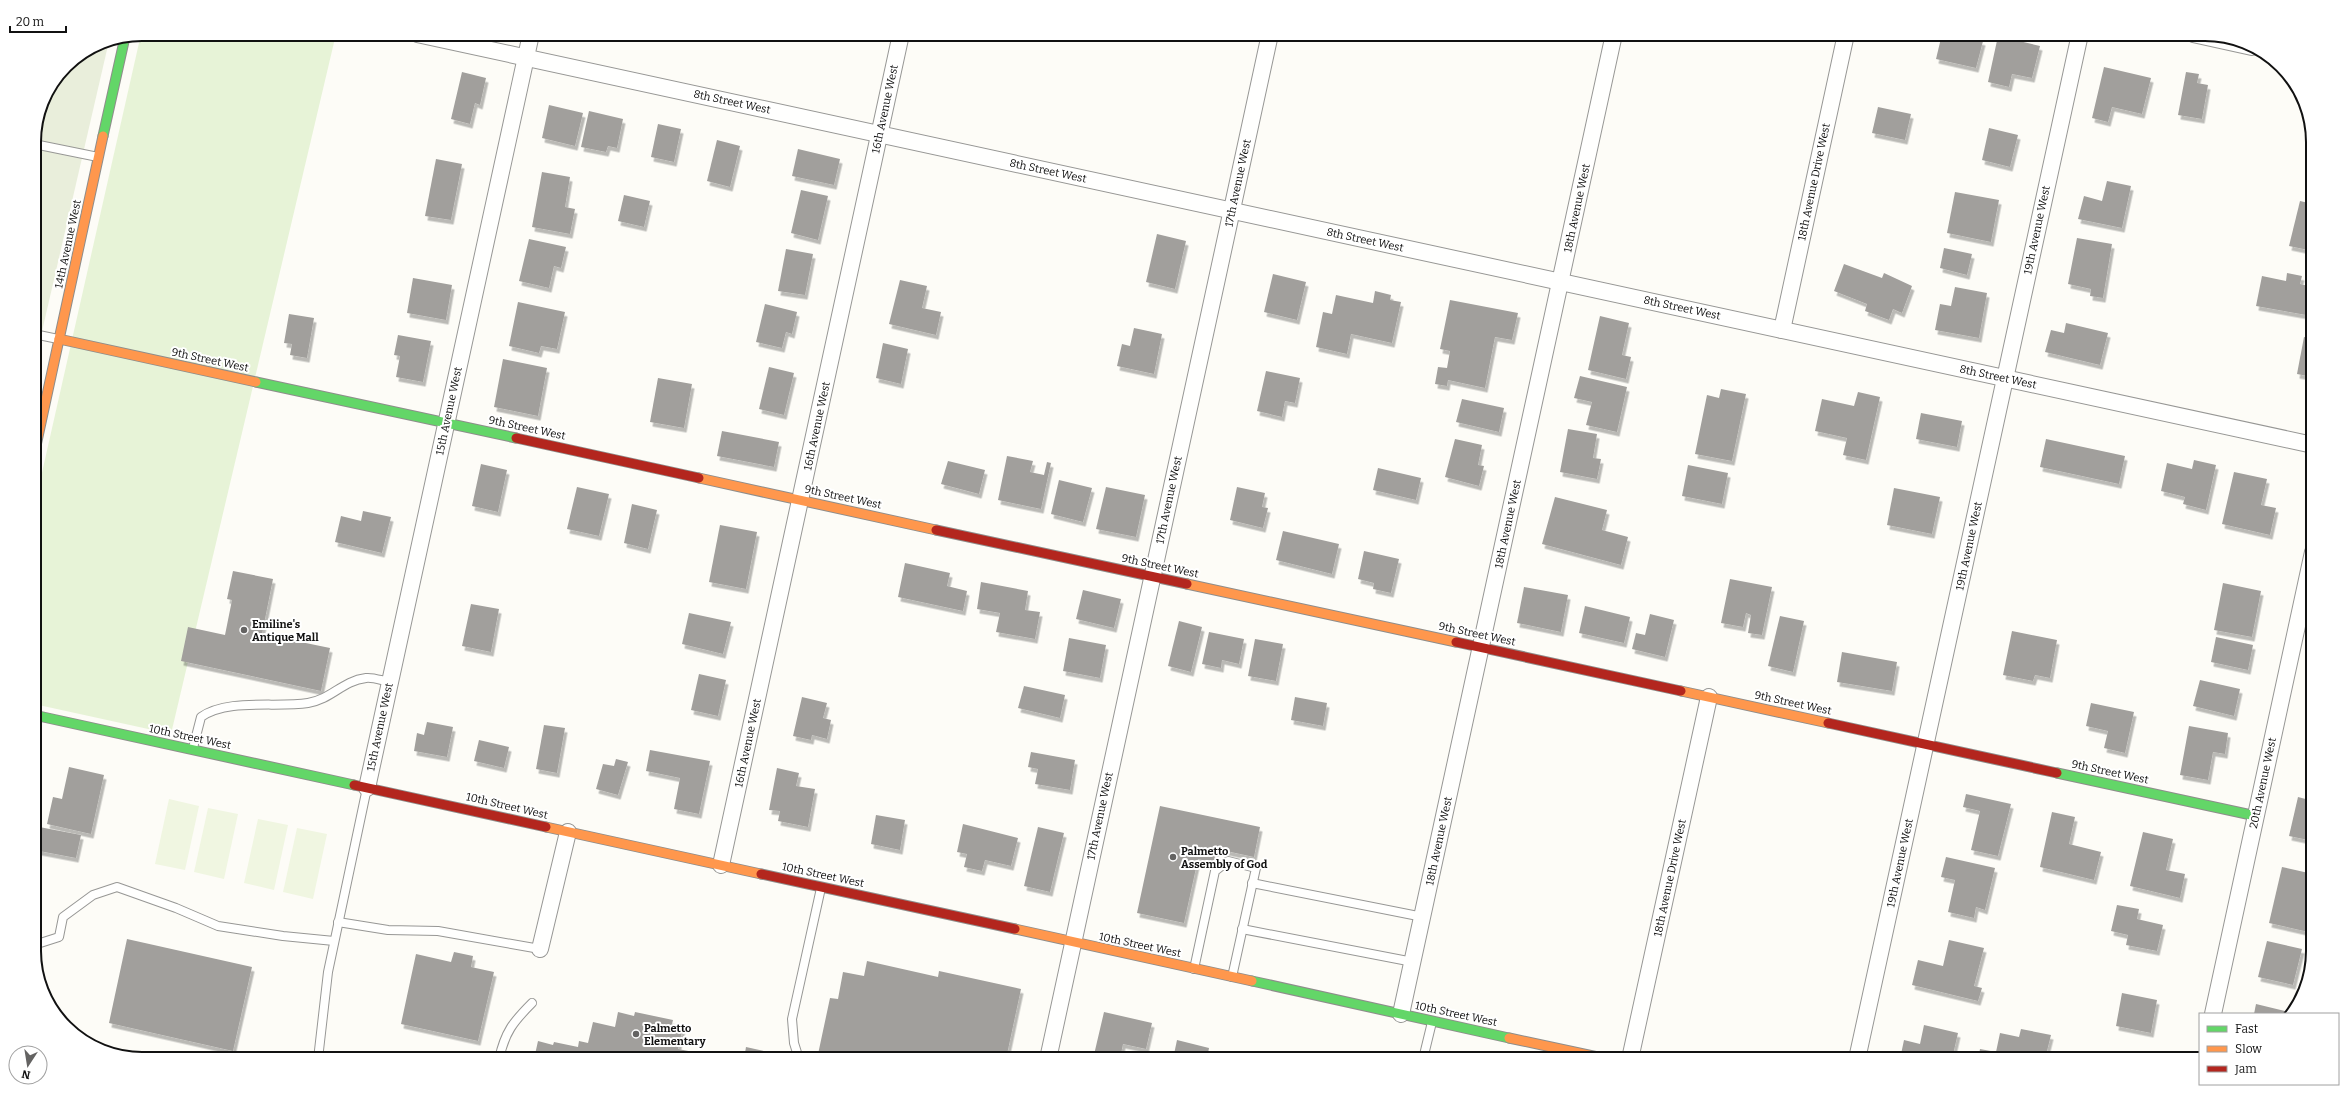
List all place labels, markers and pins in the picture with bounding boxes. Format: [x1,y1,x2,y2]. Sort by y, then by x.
place label: Emiline's Antique Mall [252,618,319,644]
marker: Emiline's Antique Mall [239,625,249,635]
place label: Palmetto Assembly of God [1181,845,1268,871]
marker: Palmetto Assembly of God [1168,852,1178,862]
place label: Palmetto Elementary [644,1022,707,1048]
marker: Palmetto Elementary [631,1029,641,1039]

